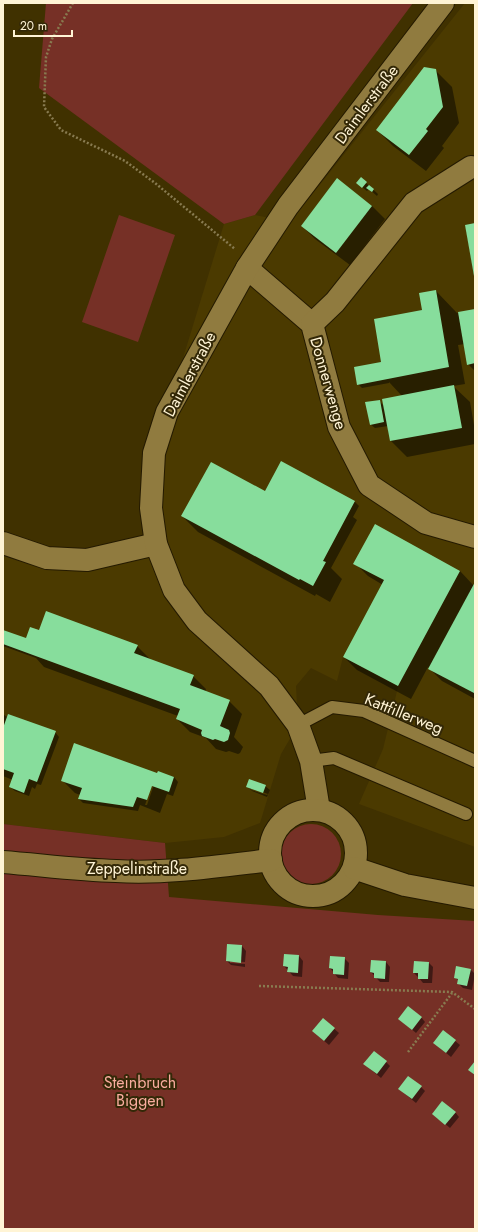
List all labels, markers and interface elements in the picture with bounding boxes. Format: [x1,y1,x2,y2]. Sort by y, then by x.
scale bar [14,12,72,38]
text: 20 m [20,17,47,35]
street label: Daimlerstraße [329,60,404,149]
street label: Daimlerstraße [157,328,222,421]
street label: Donnerwenge [304,334,353,432]
street label: Kattfillerweg [361,687,446,740]
street label: Zeppelinstraße [87,857,187,880]
park label: Steinbruch Biggen [104,1071,176,1112]

